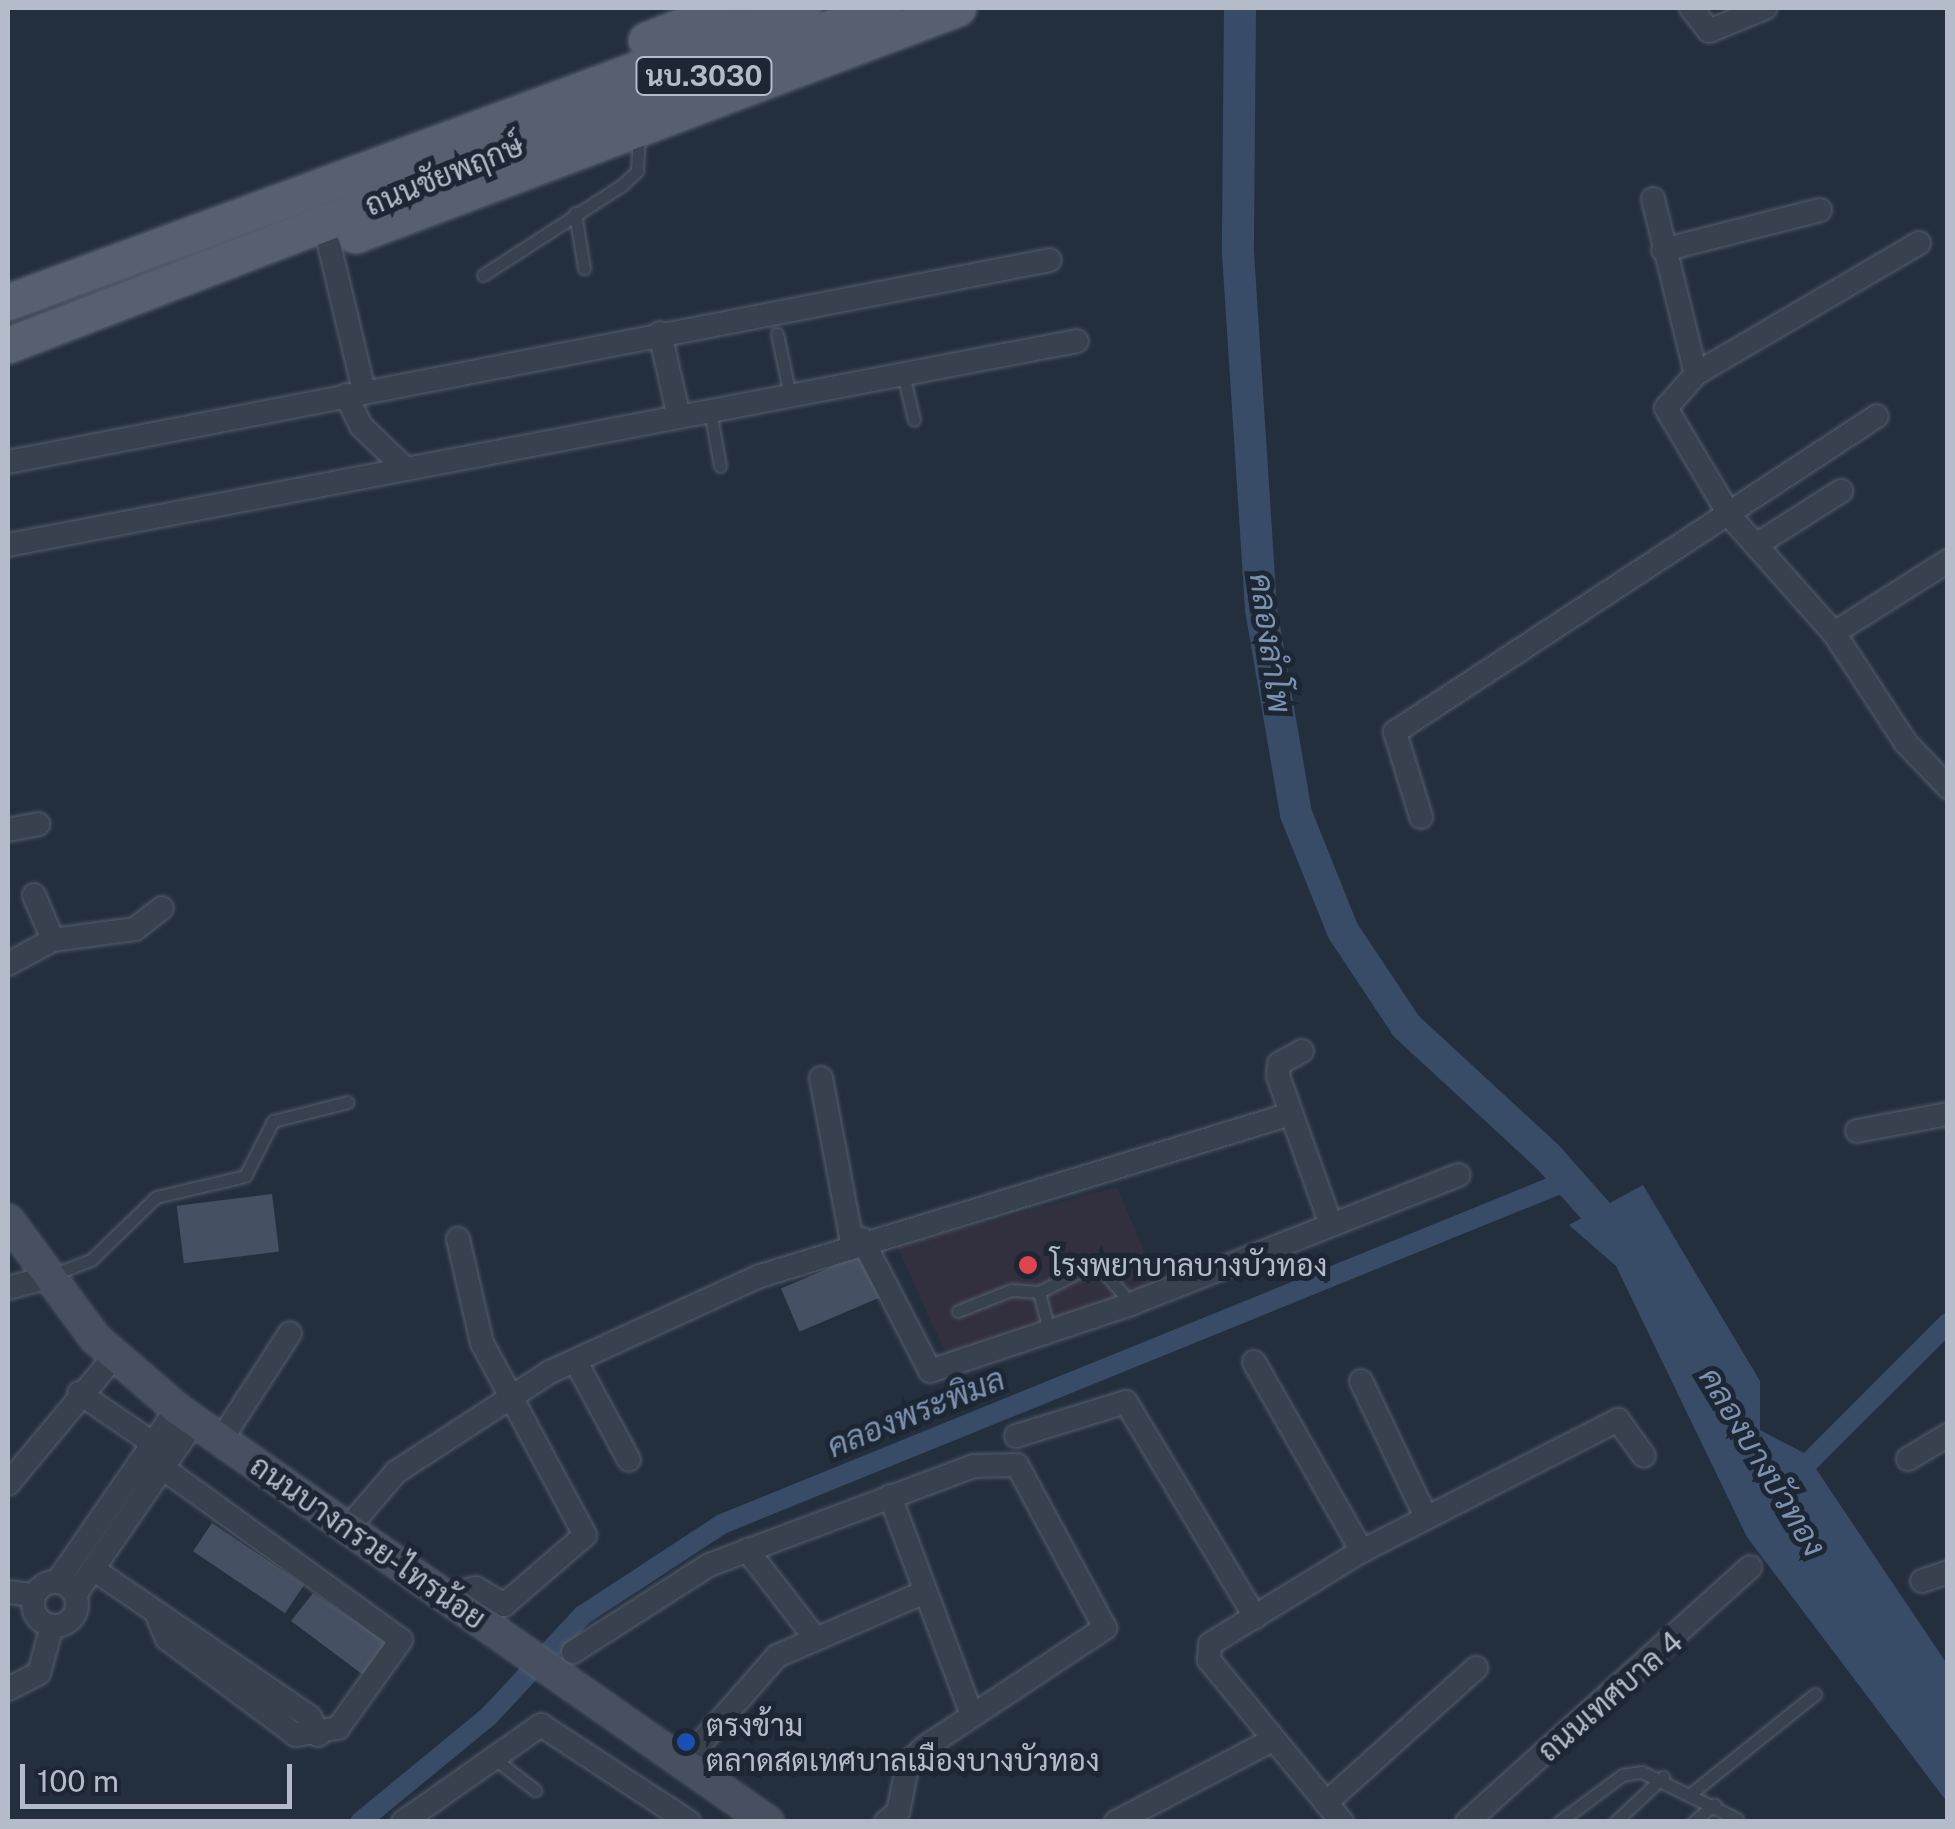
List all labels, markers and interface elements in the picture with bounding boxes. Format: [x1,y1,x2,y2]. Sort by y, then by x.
road number: นบ.3030 [634,53,774,99]
street label: ถนนชัยพฤกษ์ [360,127,528,223]
water label: คลองลำโพ [1241,571,1299,715]
place label: โรงพยาบาลบางบัวทอง [1050,1247,1327,1283]
marker: โรงพยาบาลบางบัวทอง [1015,1252,1041,1278]
water label: คลองพระพิมล [822,1360,1010,1466]
water label: คลองบางบัวทอง [1691,1361,1833,1563]
street label: ถนนบางกรวย-ไทรน้อย [244,1447,492,1637]
street label: ถนนเทศบาล 4 [1530,1623,1690,1769]
place label: ตรงข้าม ตลาดสดเทศบาลเมืองบางบัวทอง [706,1707,1100,1778]
marker: ตรงข้าม ตลาดสดเทศบาลเมืองบางบัวทอง [675,1731,697,1753]
scale bar [25,1744,298,1806]
text: 100 m [37,1763,119,1799]

